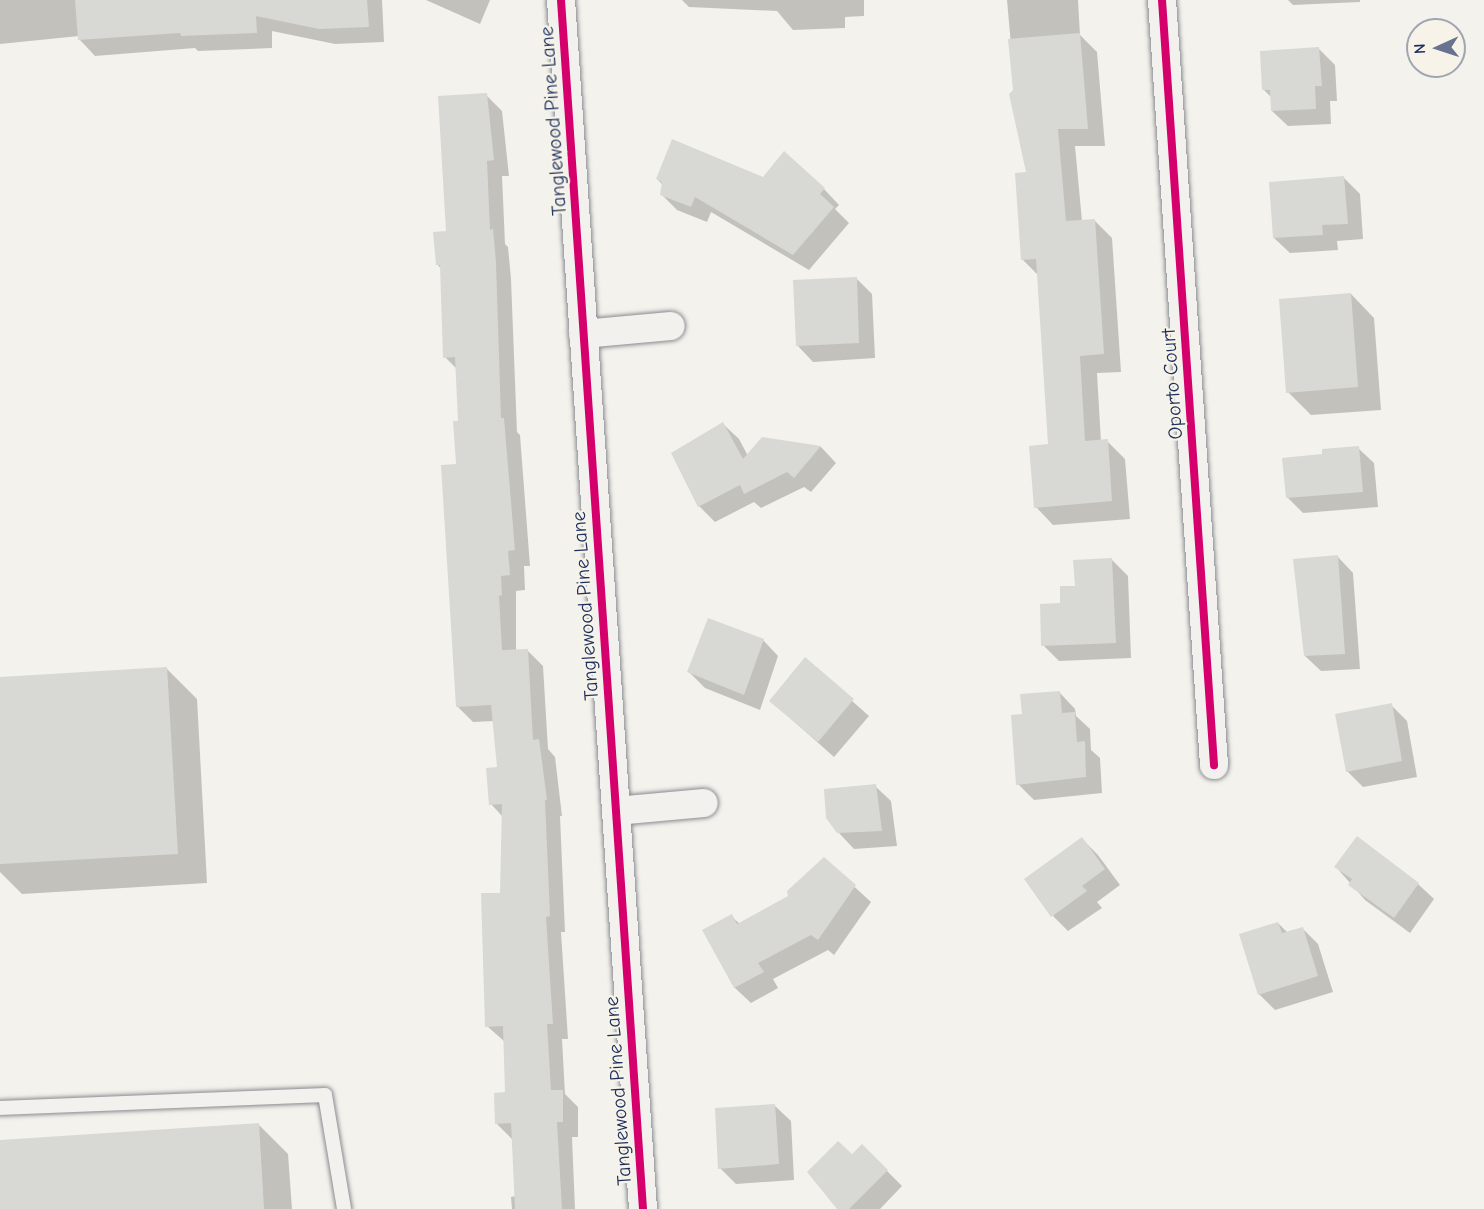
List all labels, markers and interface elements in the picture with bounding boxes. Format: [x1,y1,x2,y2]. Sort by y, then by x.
north arrow [1406,18,1466,78]
street label: Tanglewood Pine Lane [534,26,572,216]
text: N [1411,43,1429,55]
street label: Oporto Court [1156,328,1188,440]
street label: Tanglewood Pine Lane [566,511,604,701]
street label: Tanglewood Pine Lane [599,996,637,1186]

